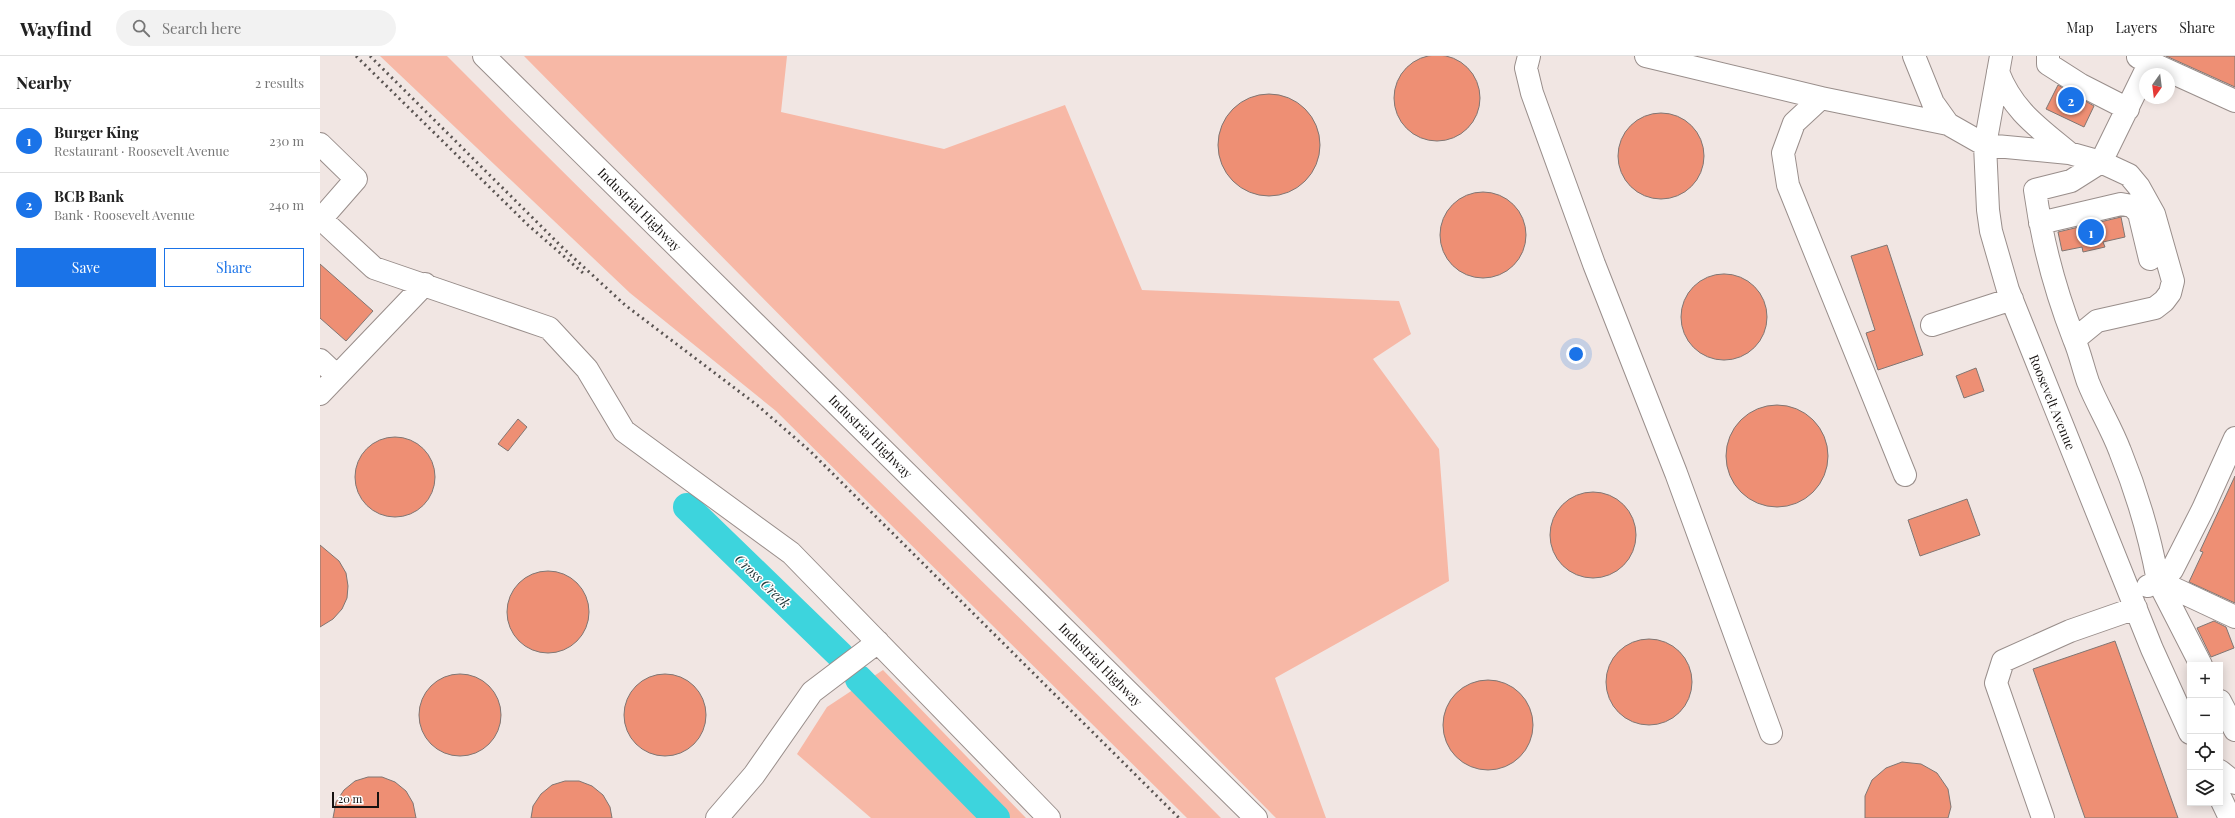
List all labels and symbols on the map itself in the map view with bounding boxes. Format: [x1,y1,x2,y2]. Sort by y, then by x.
north arrow [2139,68,2175,104]
pin: 2 [2058,85,2084,115]
street label: Industrial Highway [595,164,686,255]
pin: 1 [2078,217,2104,247]
your location [1566,344,1586,364]
street label: Roosevelt Avenue [2026,352,2080,453]
street label: Industrial Highway [826,391,917,482]
water label: Cross Creek [731,550,795,612]
street label: Industrial Highway [1056,619,1147,710]
scale bar [332,790,379,809]

